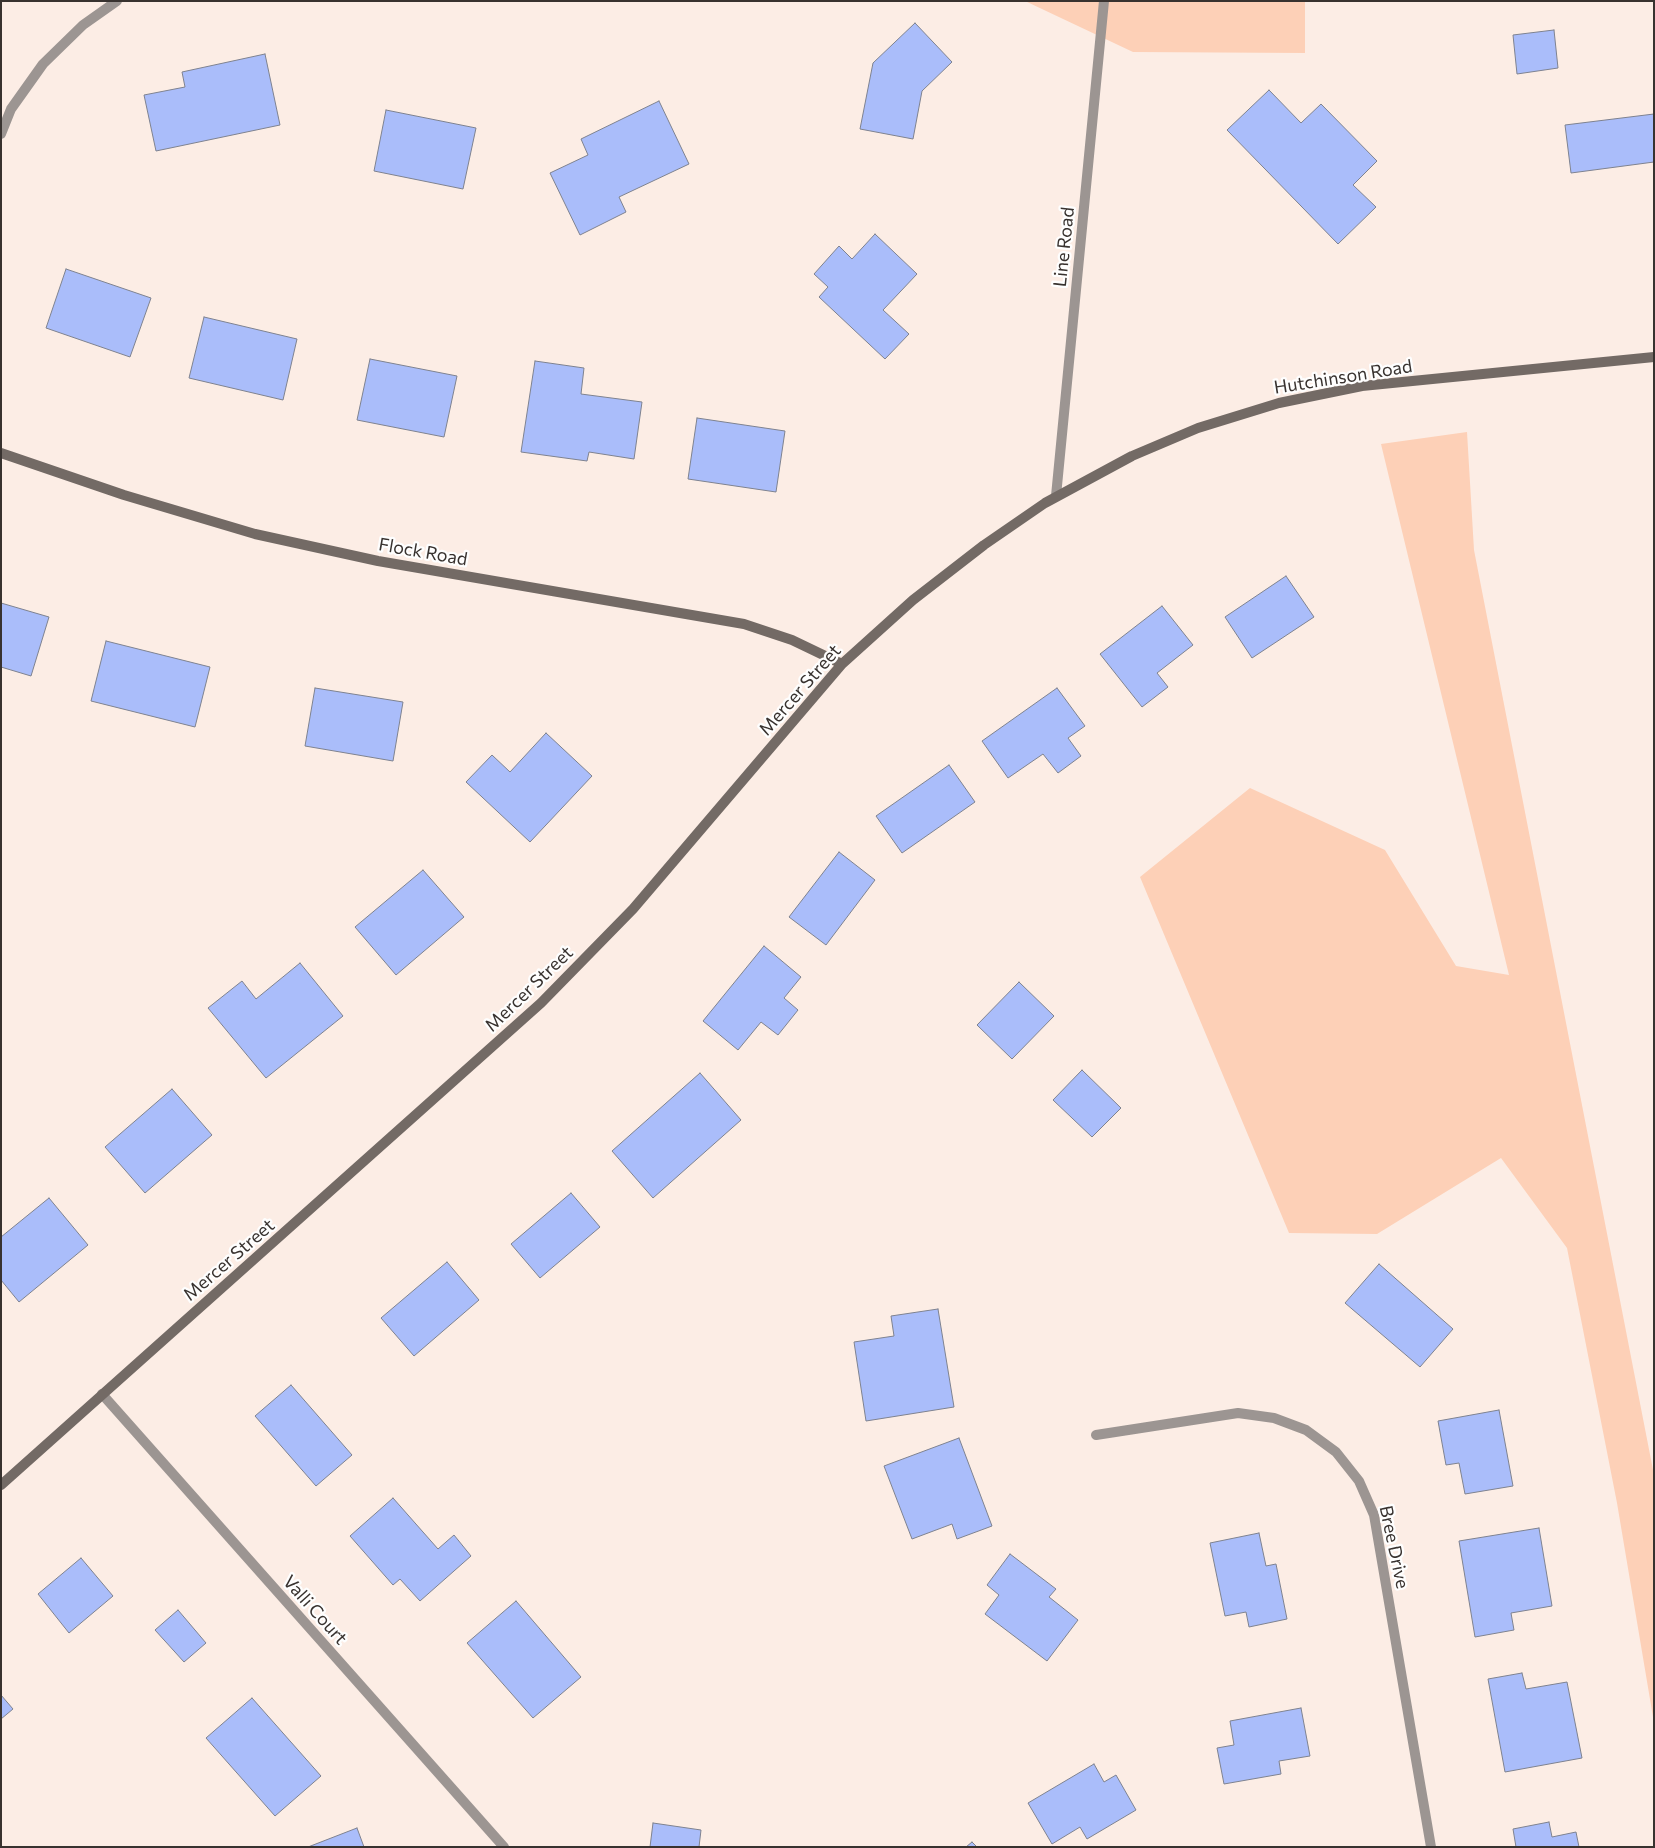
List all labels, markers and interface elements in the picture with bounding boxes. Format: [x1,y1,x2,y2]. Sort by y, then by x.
street label: Line Road [1049,206,1079,288]
street label: Hutchinson Road [1272,355,1414,399]
street label: Flock Road [377,534,469,570]
street label: Mercer Street [755,640,845,740]
street label: Mercer Street [481,942,577,1036]
street label: Mercer Street [179,1215,279,1305]
street label: Bree Drive [1375,1503,1413,1591]
street label: Valli Court [278,1571,352,1649]

